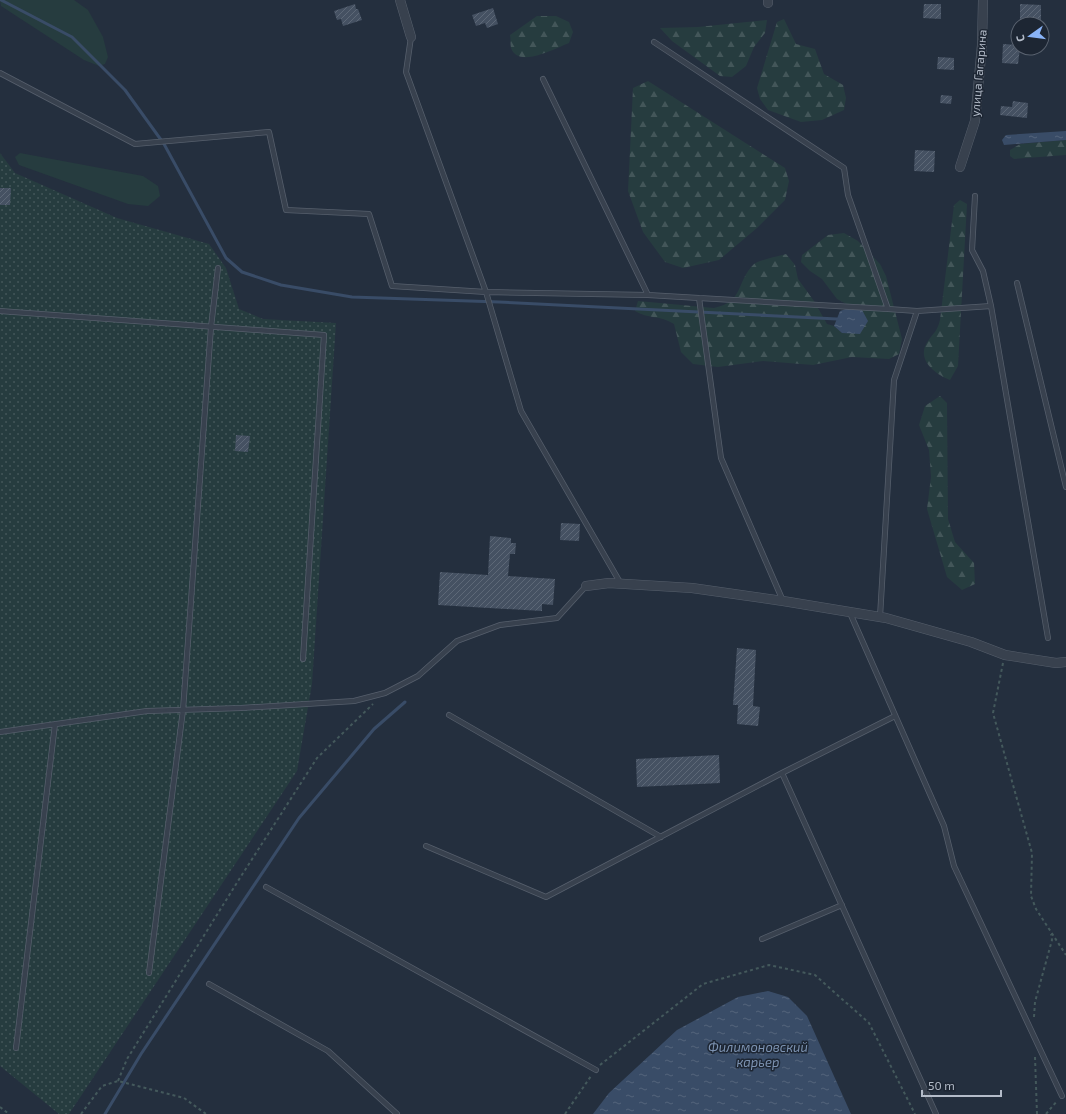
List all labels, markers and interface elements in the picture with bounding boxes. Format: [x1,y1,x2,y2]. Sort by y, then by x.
north arrow [1010,16,1050,56]
street label: улица Гагарина [967,29,990,117]
text: С [1013,33,1027,43]
water label: Филимоновский карьер [708,1039,808,1070]
scale bar [922,1072,1001,1098]
text: 50 m [928,1078,955,1092]

